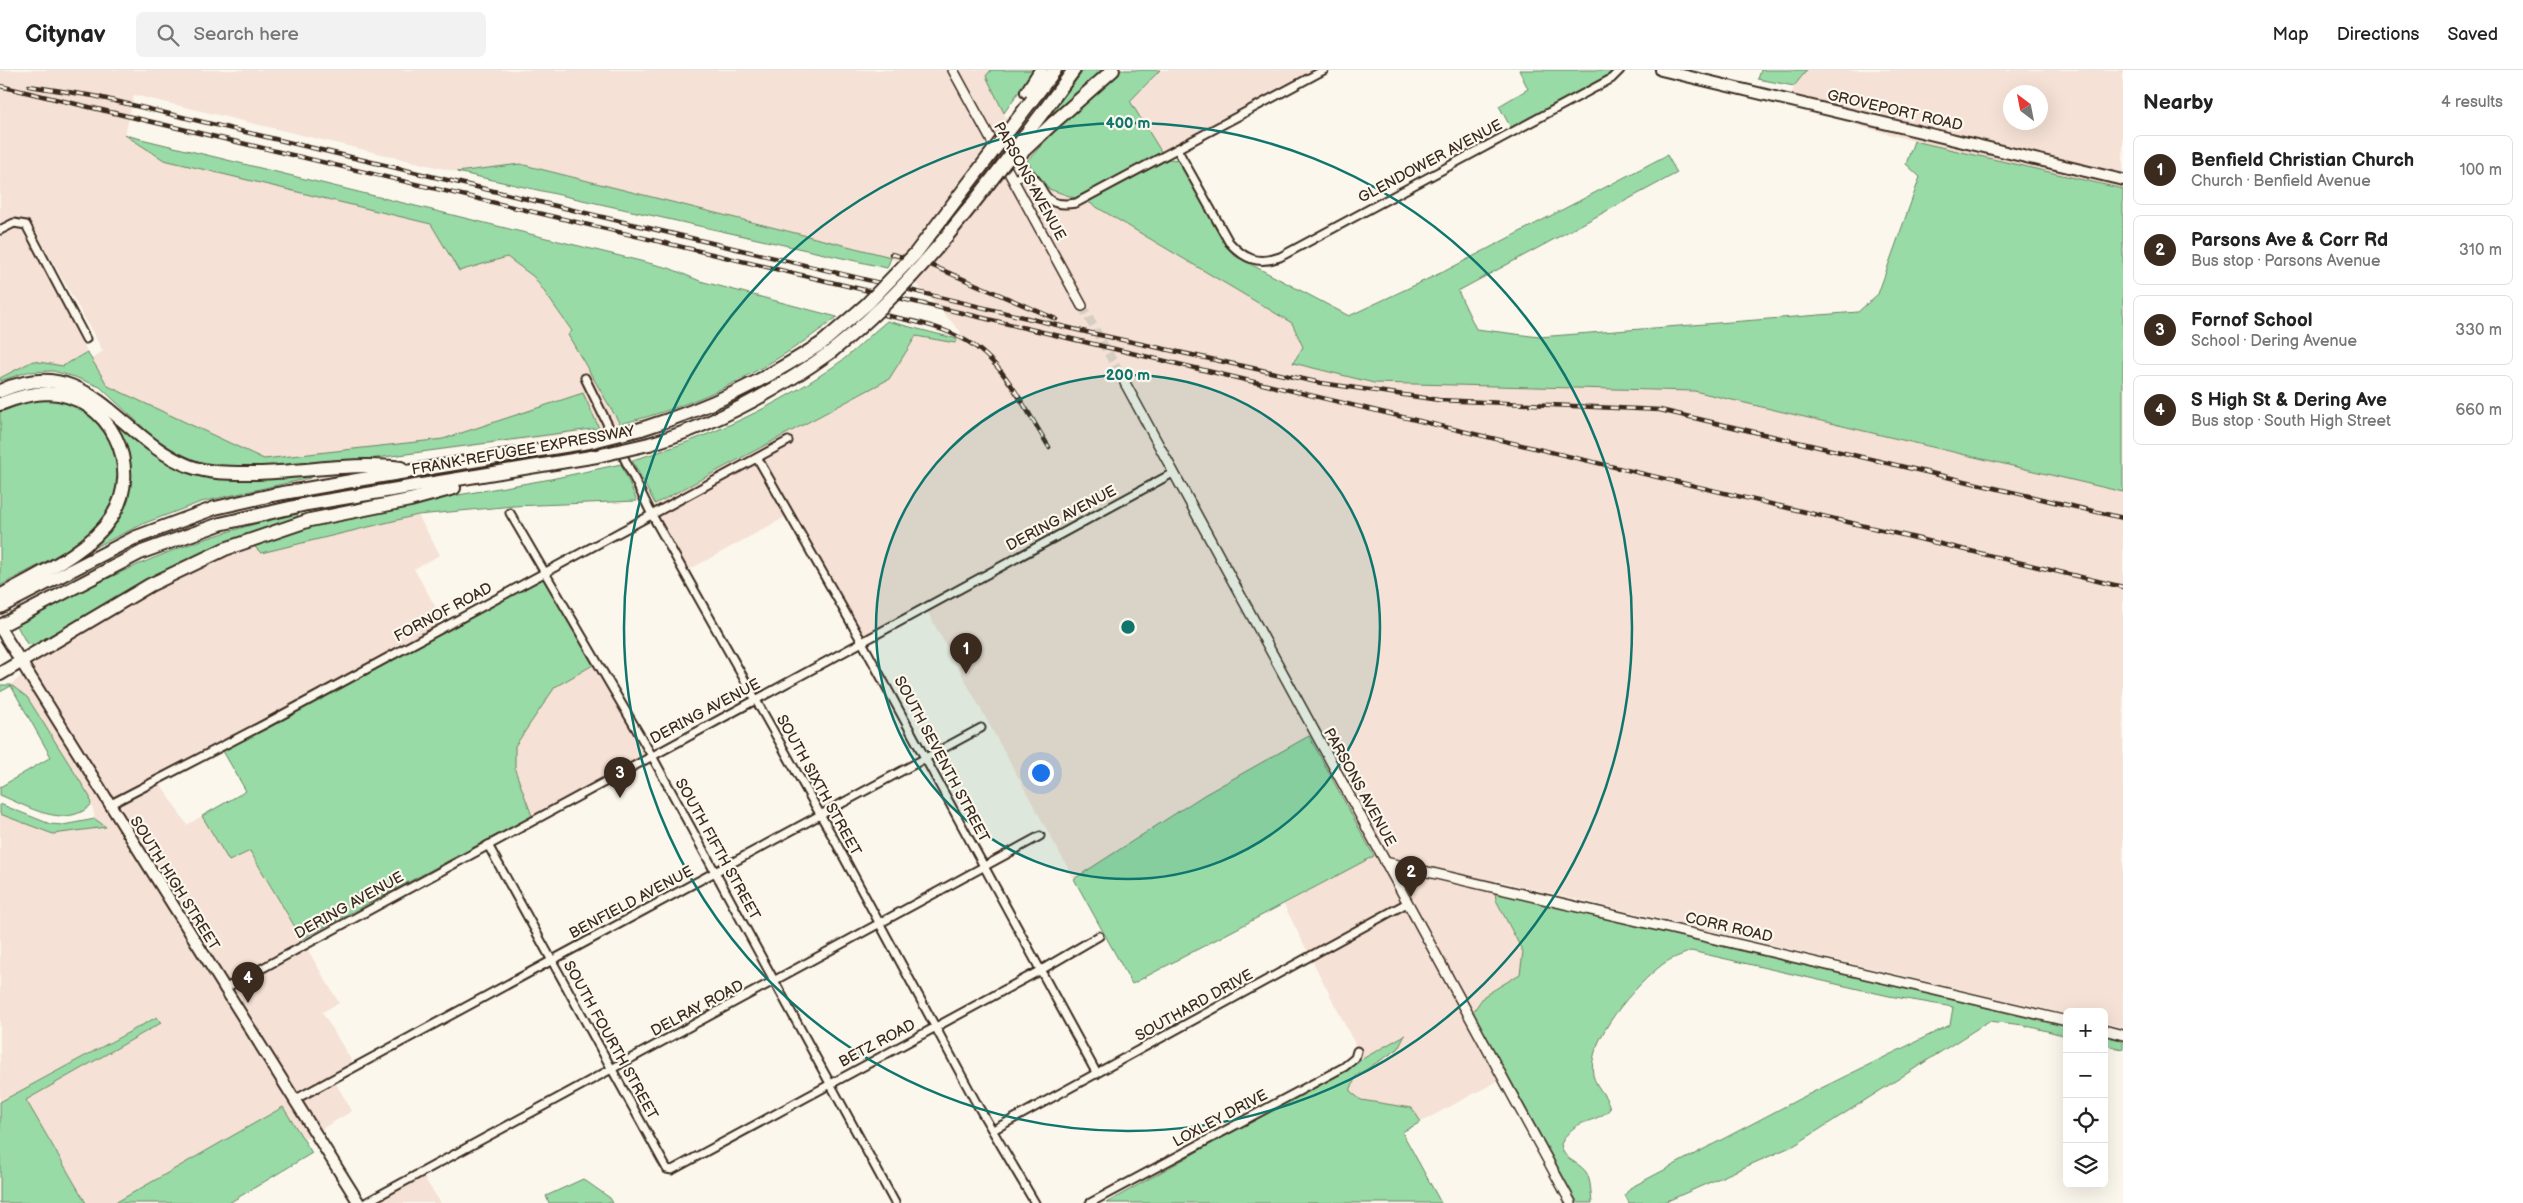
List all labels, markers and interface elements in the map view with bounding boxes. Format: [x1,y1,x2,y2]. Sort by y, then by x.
search box [136,12,486,57]
text: Citynav [25,20,106,49]
icon: search [154,21,182,49]
text: Search here [194,23,299,46]
text: Map [2273,24,2309,45]
text: Directions [2337,24,2419,45]
text: Saved [2447,24,2498,45]
north arrow [2003,85,2048,130]
street label: GROVEPORT ROAD [1825,86,1965,135]
text: Nearby [2143,90,2213,115]
text: 4 results [2441,93,2503,112]
text: 400 m [1106,114,1150,133]
street label: GLENDOWER AVENUE [1355,115,1506,207]
street label: PARSONS AVENUE [989,119,1070,244]
text: Benfield Christian Church [2191,149,2414,172]
text: 1 [2157,161,2163,180]
text: 100 m [2459,161,2502,180]
text: Church · Benfield Avenue [2191,172,2371,191]
text: Parsons Ave & Corr Rd [2191,229,2388,252]
text: 2 [2155,241,2165,260]
text: 310 m [2459,241,2502,260]
text: Bus stop · Parsons Avenue [2191,252,2381,271]
text: Fornof School [2191,309,2313,332]
text: 3 [2155,321,2165,340]
text: 330 m [2455,321,2502,340]
text: School · Dering Avenue [2191,332,2357,351]
text: 200 m [1106,366,1150,385]
text: S High St & Dering Ave [2191,389,2387,412]
text: 4 [2155,401,2165,420]
text: 660 m [2455,401,2502,420]
text: Bus stop · South High Street [2191,412,2391,431]
street label: FRANK-REFUGEE EXPRESSWAY [410,421,636,479]
street label: DERING AVENUE [1003,481,1120,555]
street label: FORNOF ROAD [391,579,496,646]
centre of rings [1119,618,1137,636]
pin: 1 [950,633,982,674]
street label: SOUTH SEVENTH STREET [890,673,994,846]
street label: DERING AVENUE [647,674,764,748]
street label: SOUTH SIXTH STREET [772,711,865,859]
street label: PARSONS AVENUE [1319,725,1400,850]
pin: 3 [604,757,636,798]
your location [1028,760,1054,786]
street label: SOUTH FIFTH STREET [671,775,764,923]
street label: SOUTH HIGH STREET [126,813,224,954]
pin: 2 [1395,856,1427,897]
street label: BENFIELD AVENUE [566,862,697,943]
street label: DERING AVENUE [291,868,407,943]
street label: CORR ROAD [1683,908,1775,947]
street label: SOUTH FOURTH STREET [559,958,662,1123]
pin: 4 [232,962,264,1003]
street label: SOUTHARD DRIVE [1132,965,1257,1046]
street label: DELRAY ROAD [648,976,747,1041]
map controls [2063,1008,2108,1188]
button: + [2063,1008,2108,1053]
street label: BETZ ROAD [836,1015,919,1072]
button: − [2063,1053,2108,1098]
street label: LOXLEY DRIVE [1170,1085,1271,1151]
button: locate [2063,1098,2108,1143]
button: layers [2063,1143,2108,1188]

